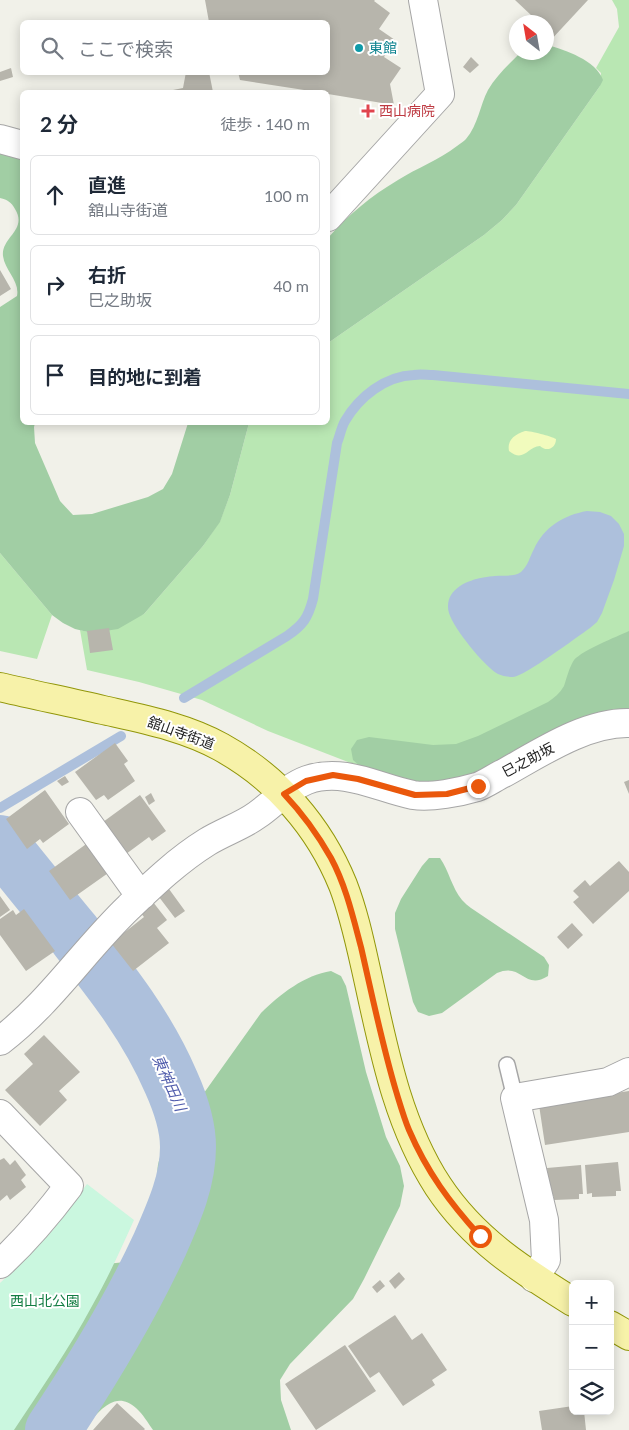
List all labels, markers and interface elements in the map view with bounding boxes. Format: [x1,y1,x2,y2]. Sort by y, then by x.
north arrow [509,15,554,60]
search box [20,20,330,75]
icon: search [38,34,66,62]
text: ここで検索 [78,37,173,60]
place label: 東館 [369,39,397,56]
marker: 東館 [353,42,365,54]
place label: 西山病院 [379,102,435,119]
marker: 西山病院 [361,104,375,118]
text: 2 分 [40,111,78,136]
text: 徒歩 · 140 m [221,114,310,133]
text: 直進 [88,173,126,196]
icon: ahead [41,181,69,209]
text: 100 m [264,186,309,205]
text: 舘山寺街道 [88,200,168,219]
text: 右折 [88,263,126,286]
icon: right [41,271,69,299]
text: 40 m [273,276,309,295]
text: 巳之助坂 [88,290,152,309]
icon: arrive [41,361,69,389]
text: 目的地に到着 [88,365,202,388]
street label: 舘山寺街道 [145,713,217,752]
street label: 巳之助坂 [499,739,556,780]
route end [467,775,490,798]
water label: 東神田川 [149,1052,191,1115]
route start [469,1225,492,1248]
map controls [569,1280,614,1415]
button: + [569,1280,614,1325]
park label: 西山北公園 [10,1292,80,1309]
button: − [569,1325,614,1370]
button: layers [569,1370,614,1415]

